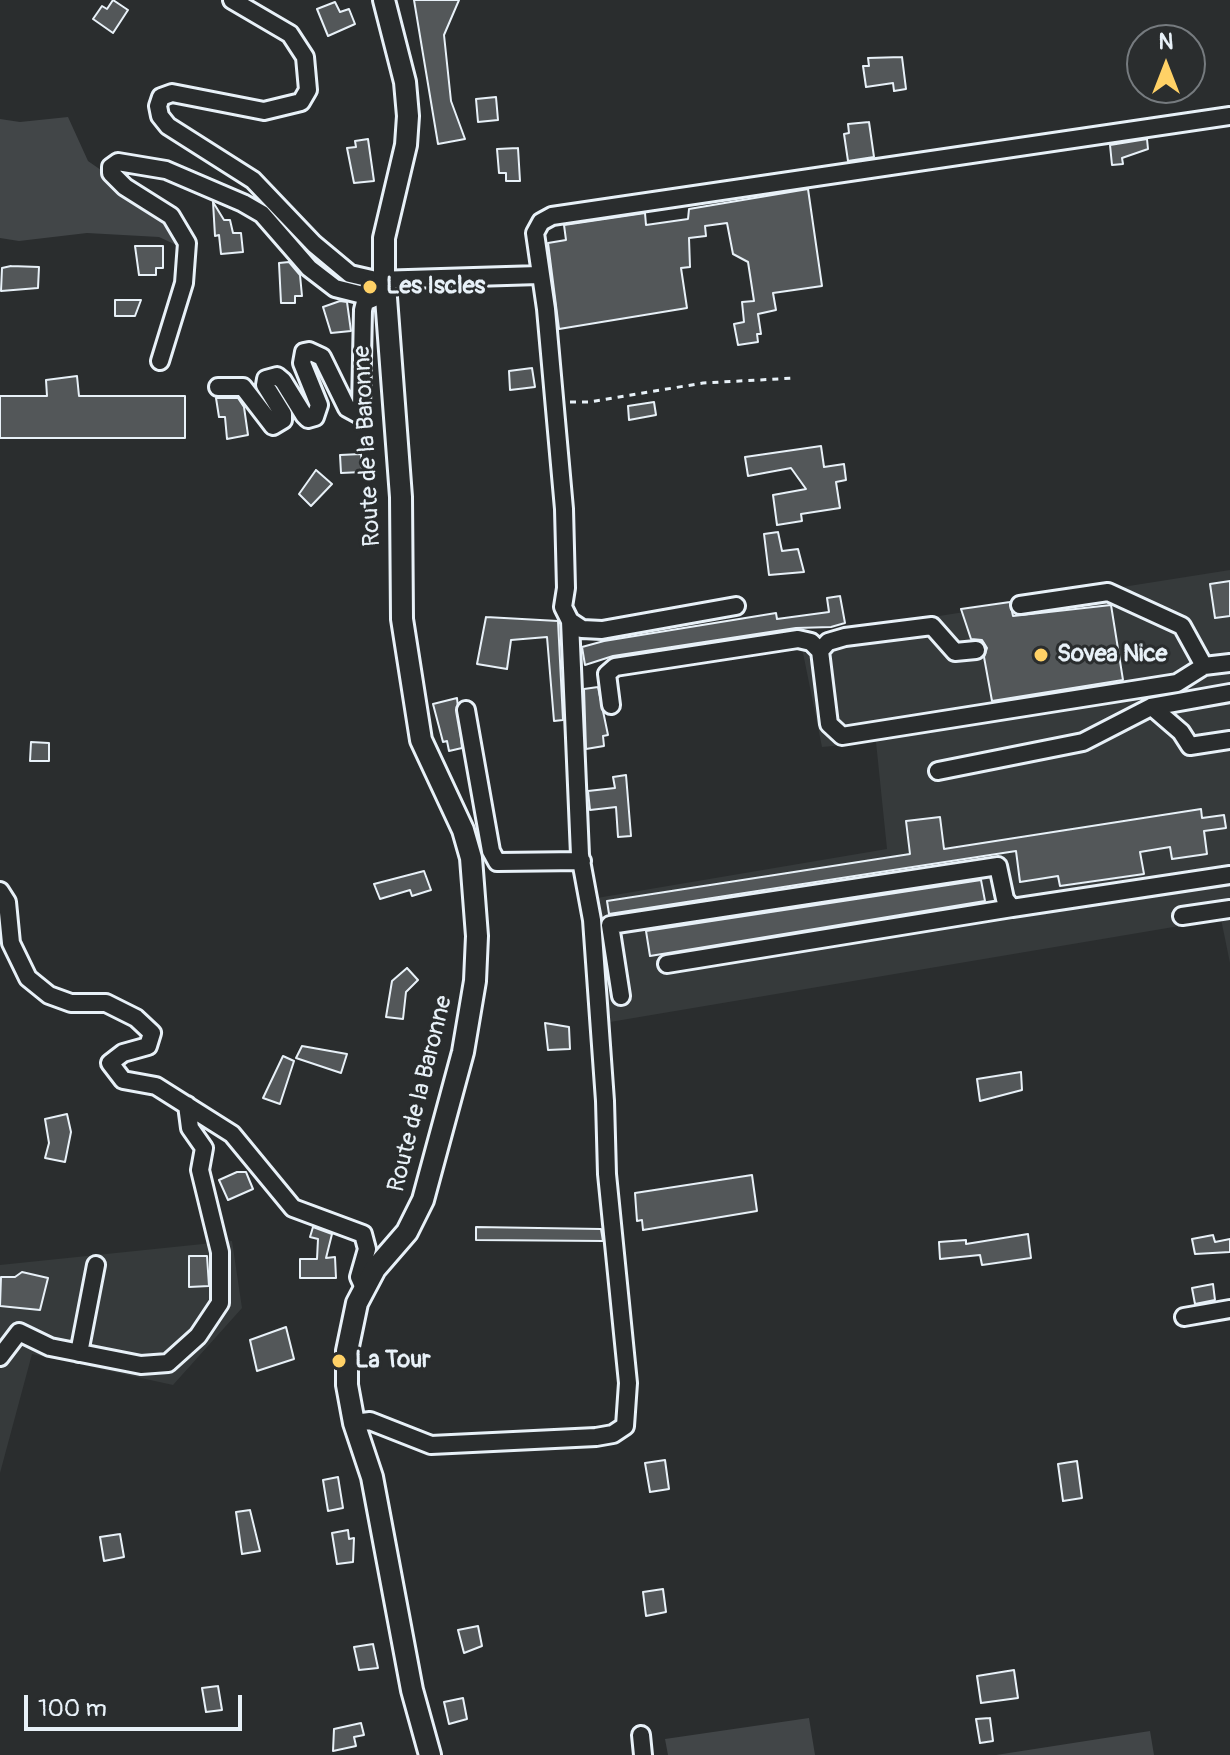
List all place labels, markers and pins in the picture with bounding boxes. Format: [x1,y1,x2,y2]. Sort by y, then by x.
place label: Les Iscles [386,273,485,301]
marker: Les Iscles [361,278,379,296]
place label: Sovea Nice [1057,641,1167,669]
marker: Sovea Nice [1032,646,1050,664]
place label: La Tour [355,1347,431,1375]
marker: La Tour [330,1352,348,1370]

